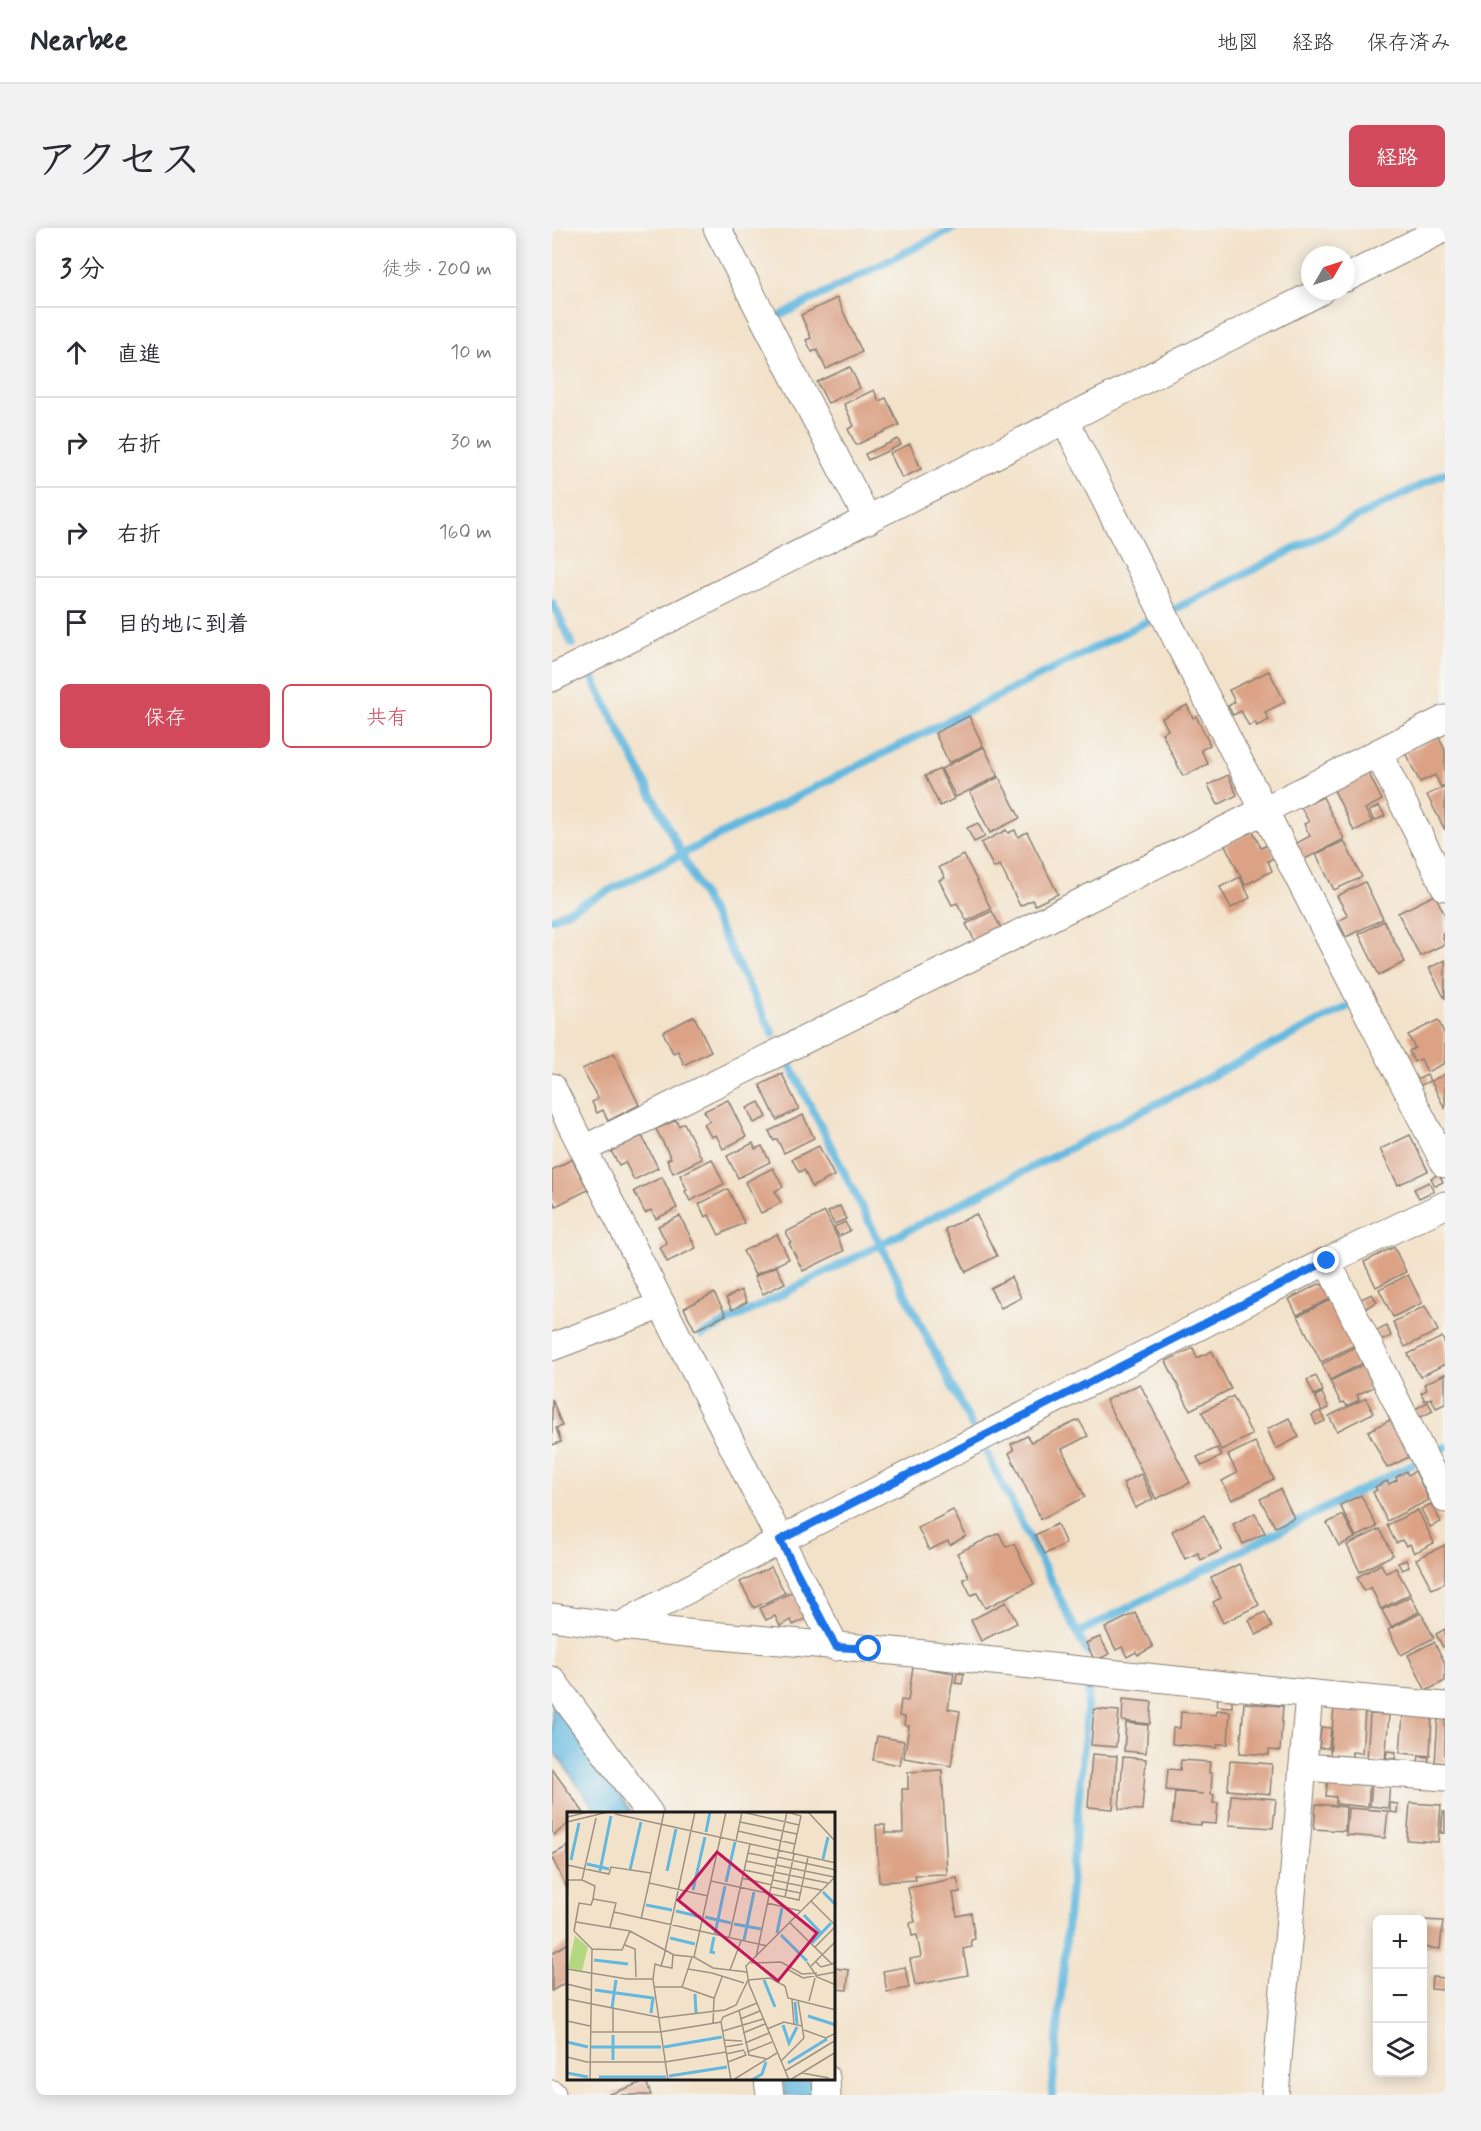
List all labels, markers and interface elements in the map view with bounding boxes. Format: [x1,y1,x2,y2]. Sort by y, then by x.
text: Nearbee [30,23,128,60]
text: 地図 [1217,29,1259,57]
text: 経路 [1292,29,1334,57]
text: 保存済み [1367,29,1451,57]
button: 経路 [1349,125,1445,187]
text: アクセス [36,134,201,189]
north arrow [1301,246,1355,300]
text: 3 分 [60,253,105,287]
text: 徒歩 · 200 m [382,256,492,283]
icon: ahead [60,336,93,369]
text: 10 m [450,339,492,366]
text: 直進 [117,341,161,369]
icon: right [60,426,93,459]
text: 30 m [450,429,492,456]
text: 右折 [117,431,161,459]
icon: right [60,516,93,549]
text: 160 m [439,519,492,546]
text: 右折 [117,521,161,549]
icon: arrive [60,606,93,639]
text: 目的地に到着 [117,611,249,639]
button: 保存 [60,684,270,748]
button: 共有 [282,684,492,748]
route end [1313,1247,1339,1273]
route start [855,1635,881,1661]
inset map [567,1812,836,2080]
map controls [1373,1915,1427,2077]
button: + [1373,1915,1427,1969]
button: − [1373,1969,1427,2023]
button: layers [1373,2023,1427,2077]

